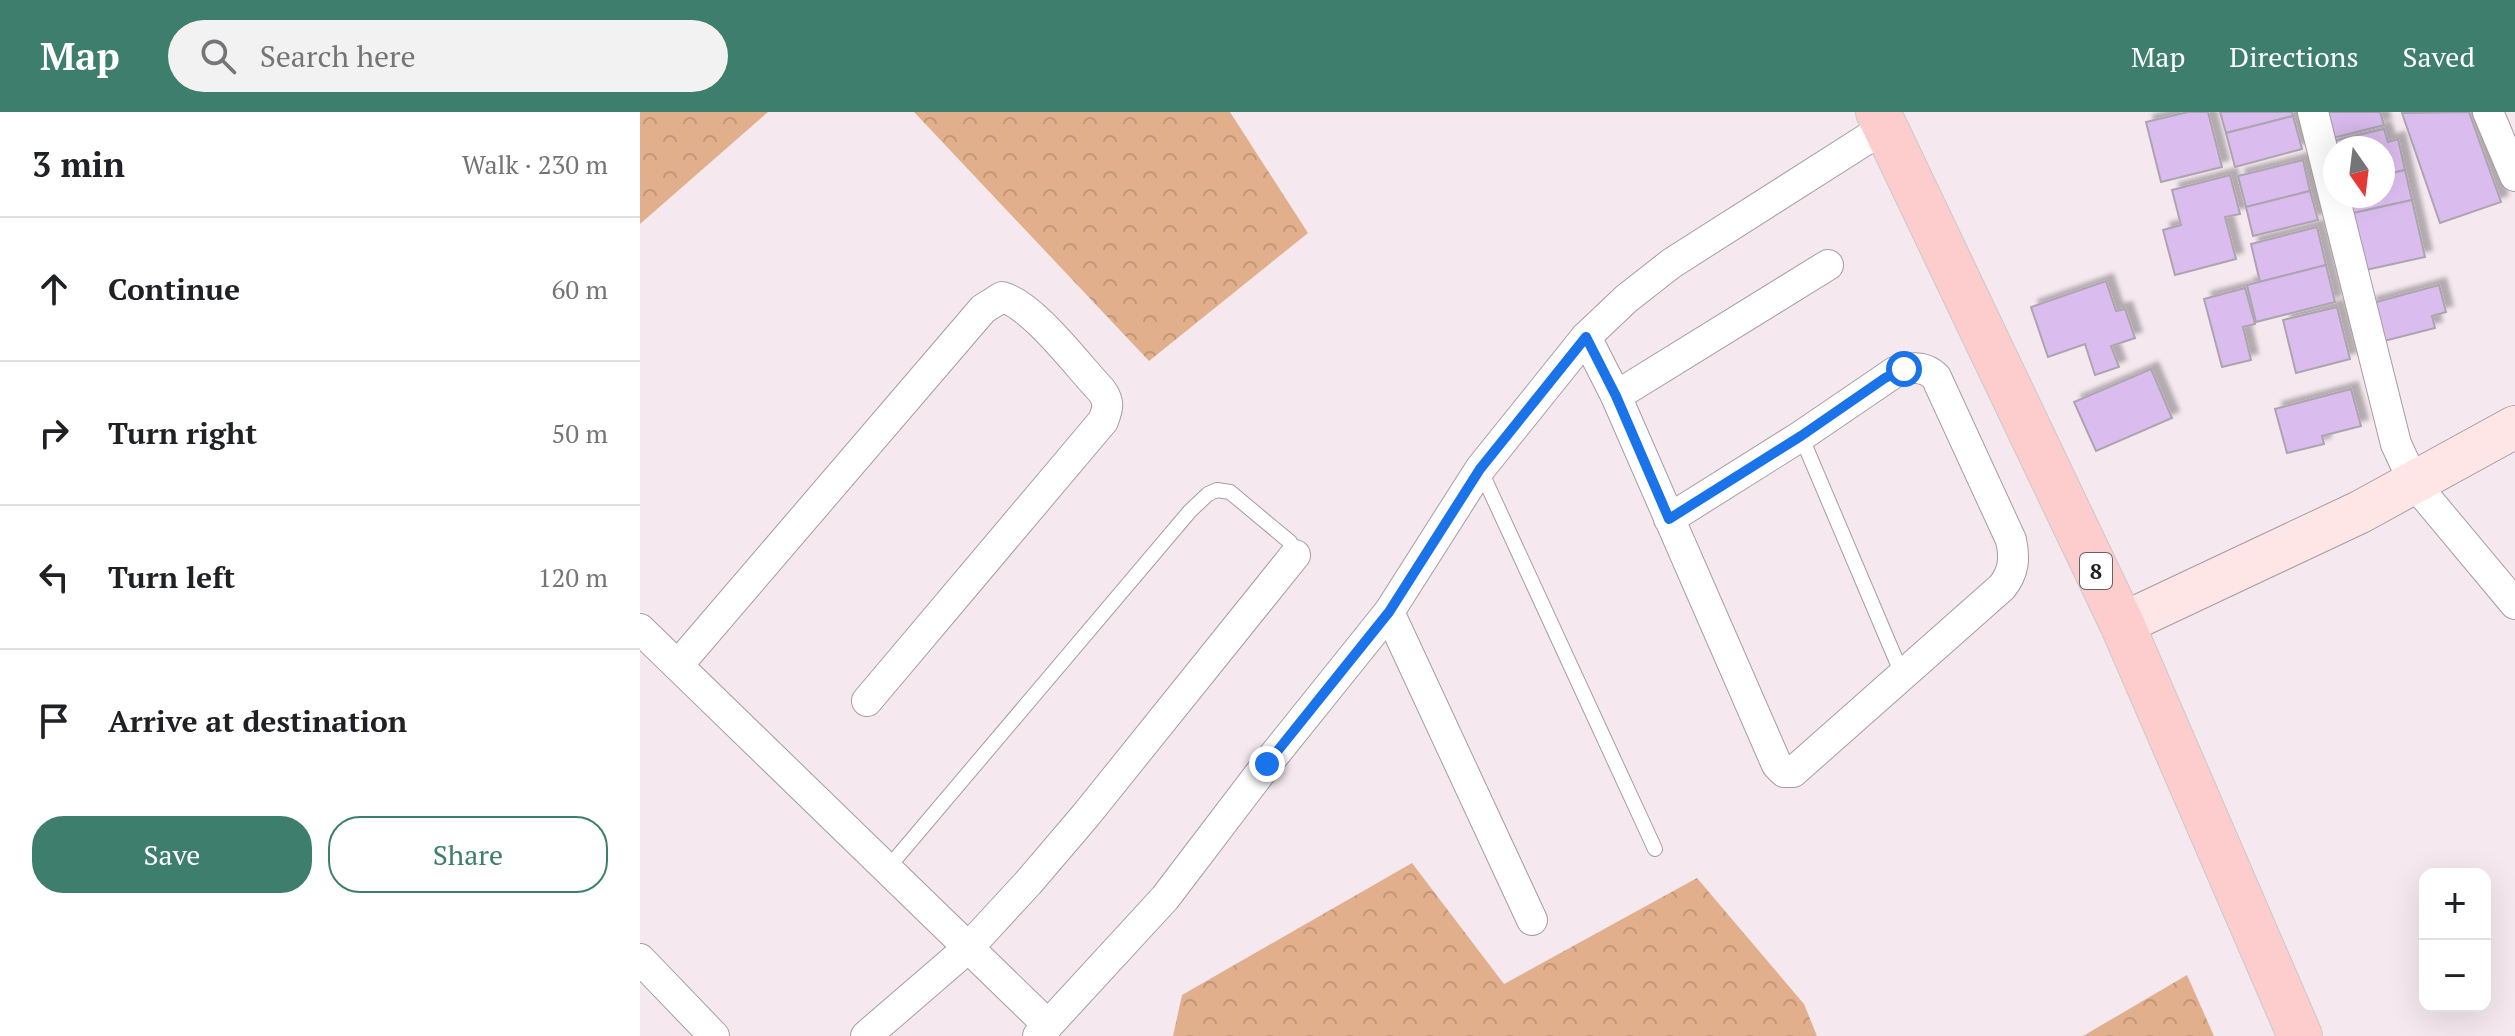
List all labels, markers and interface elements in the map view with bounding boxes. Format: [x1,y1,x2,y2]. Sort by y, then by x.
search box [168,20,728,92]
text: Map [40,31,120,81]
icon: search [196,34,240,78]
text: Search here [260,36,416,76]
text: Map [2131,38,2185,75]
text: Directions [2229,38,2359,75]
text: Saved [2403,38,2475,75]
north arrow [2323,136,2395,208]
text: 3 min [32,142,125,187]
text: Walk · 230 m [462,147,608,181]
icon: ahead [32,267,76,311]
text: Continue [108,269,240,309]
text: 60 m [552,272,608,306]
route start [1886,351,1922,387]
icon: right [32,411,76,455]
text: Turn right [108,413,257,453]
text: 50 m [552,416,608,450]
road number: 8 [2080,553,2112,589]
icon: left [32,555,76,599]
text: Turn left [108,557,235,597]
text: 120 m [538,560,608,594]
icon: arrive [32,699,76,743]
text: Arrive at destination [108,701,407,741]
route end [1249,746,1285,782]
button: Save [32,816,312,893]
button: Share [328,816,608,893]
map controls [2419,868,2491,1012]
button: + [2419,868,2491,940]
button: − [2419,940,2491,1012]

